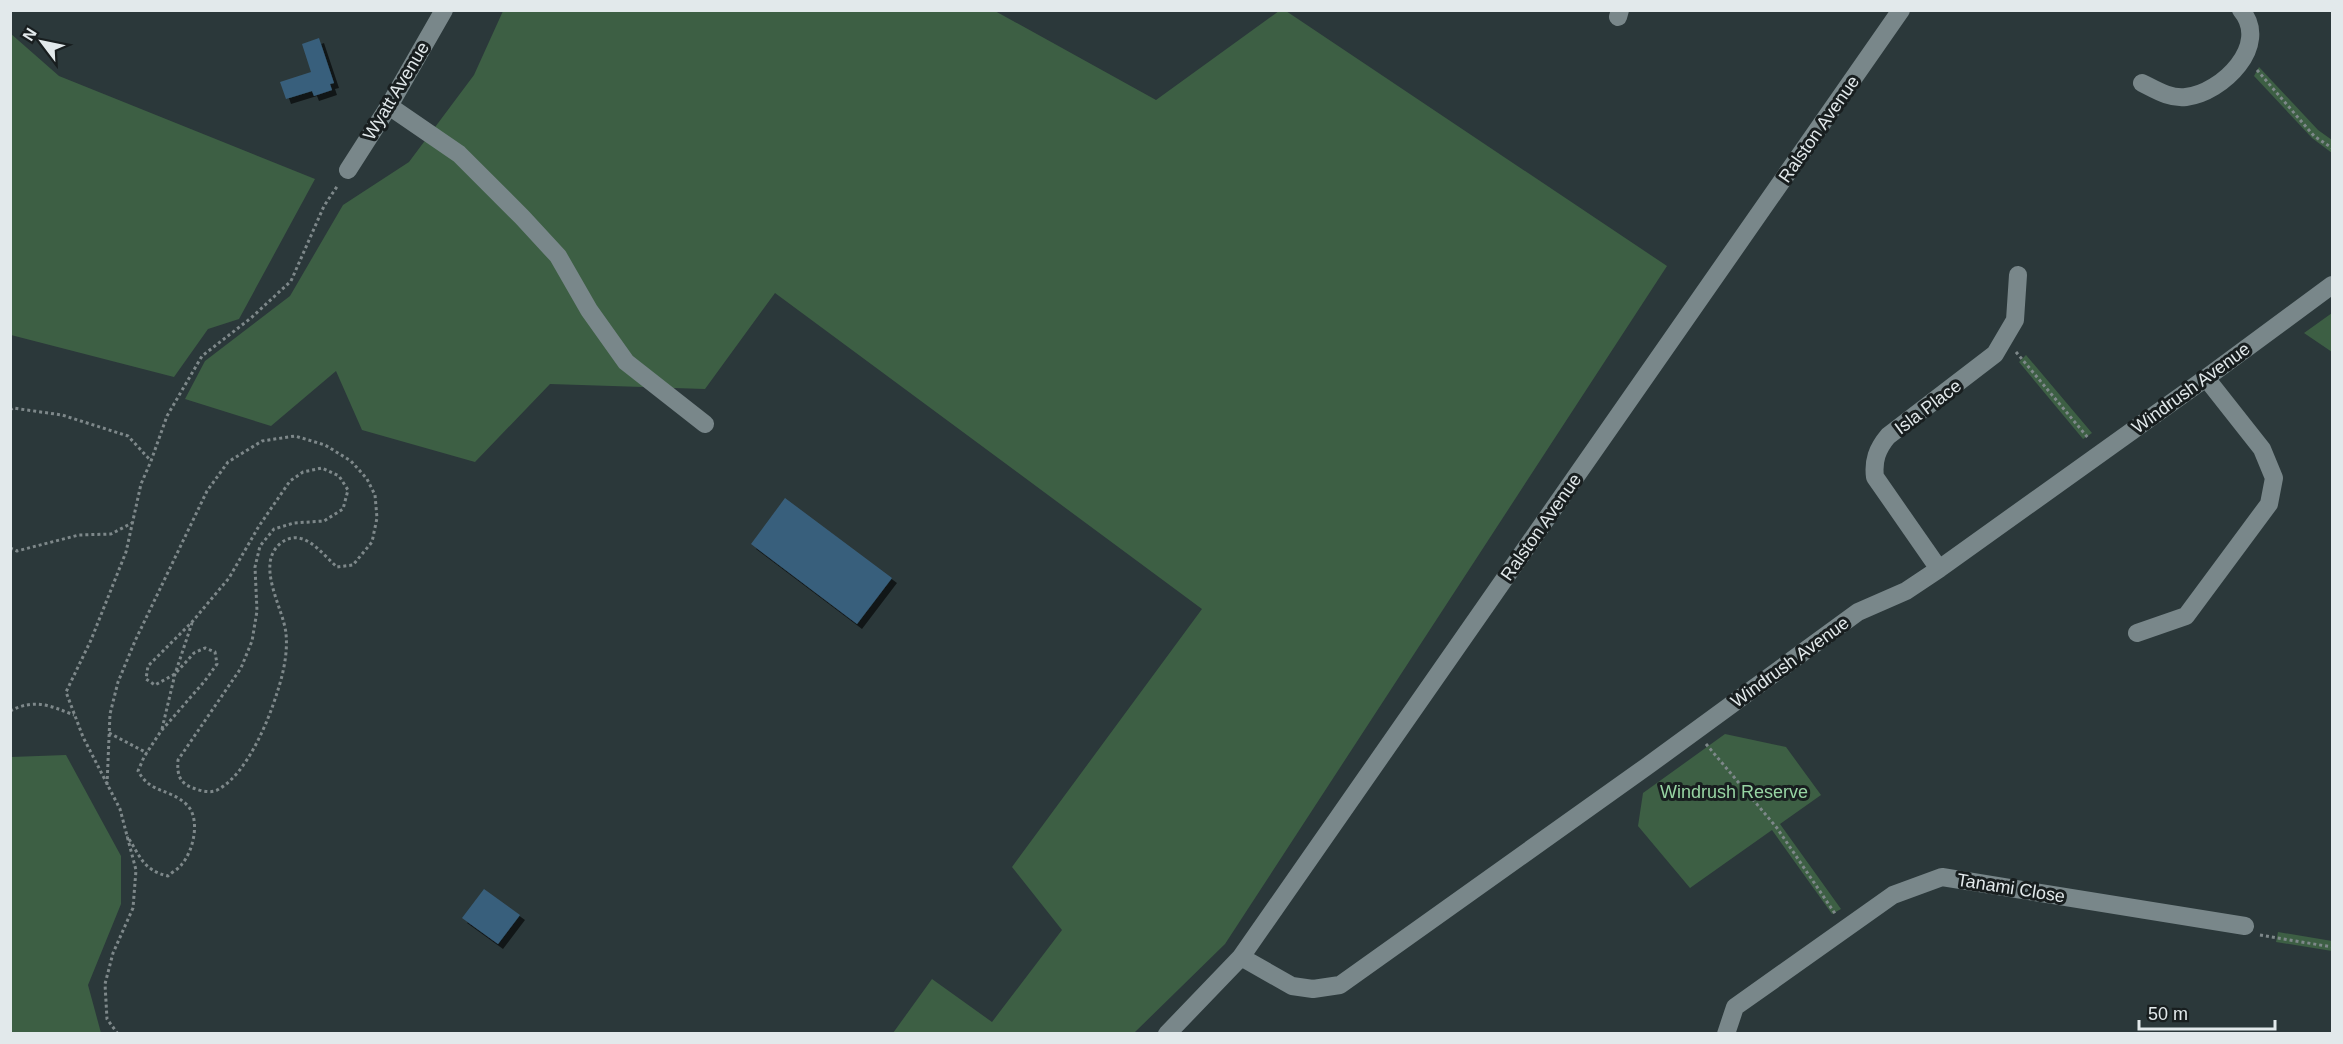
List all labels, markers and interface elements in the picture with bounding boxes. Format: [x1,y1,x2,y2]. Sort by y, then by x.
north arrow [12,12,72,72]
text: N [19,25,40,44]
street label: Wyatt Avenue [359,38,433,144]
street label: Ralston Avenue [1775,72,1863,186]
street label: Windrush Avenue [2128,339,2254,437]
street label: Isla Place [1891,376,1965,438]
street label: Ralston Avenue [1497,470,1585,584]
street label: Windrush Avenue [1727,613,1853,711]
park label: Windrush Reserve [1660,782,1808,802]
street label: Tanami Close [1956,870,2066,906]
scale bar [2139,993,2276,1031]
text: 50 m [2148,1004,2188,1024]

